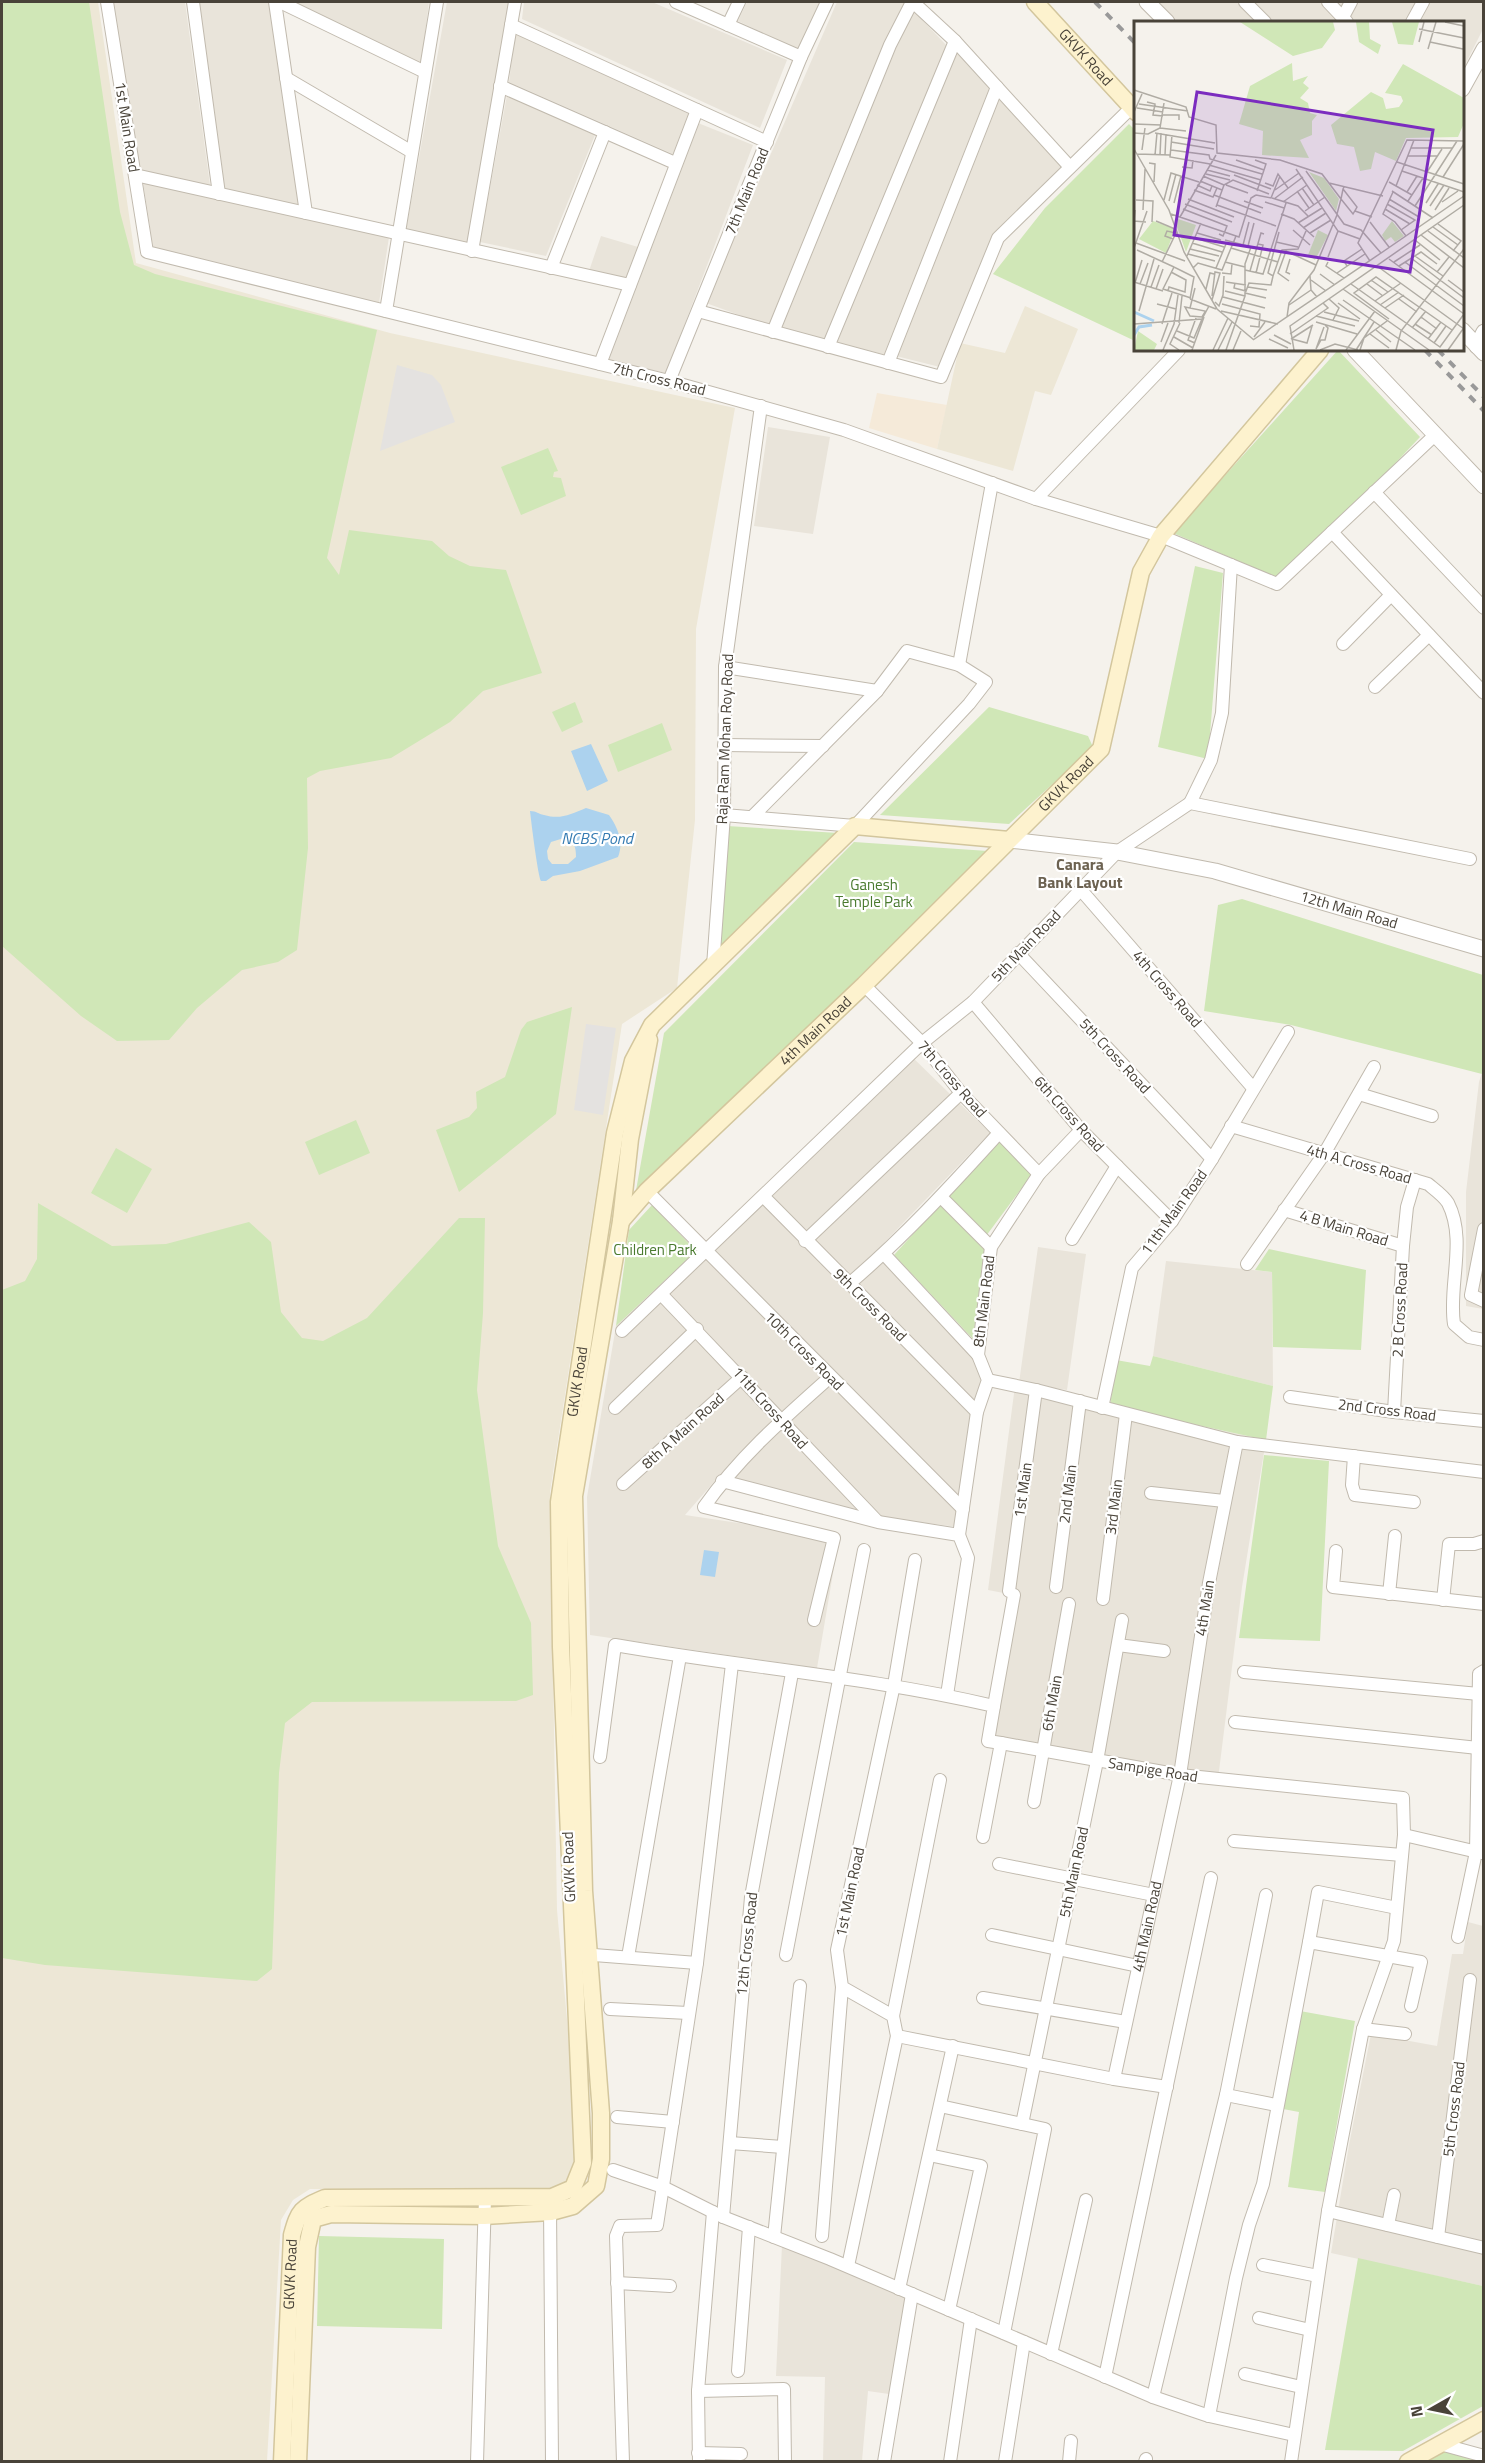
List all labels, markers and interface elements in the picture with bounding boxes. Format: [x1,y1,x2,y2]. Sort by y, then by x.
inset map [1134,21,1464,351]
street label: GKVK Road [1054,23,1119,91]
street label: 1st Main Road [109,80,146,174]
street label: 7th Main Road [719,144,774,238]
street label: 7th Cross Road [610,356,708,401]
street label: Raja Ram Mohan Roy Road [710,653,739,825]
street label: GKVK Road [1032,750,1099,817]
water label: NCBS Pond [561,826,635,850]
district label: Canara Bank Layout [1037,852,1123,894]
park label: Ganesh Temple Park [835,873,913,913]
street label: 12th Main Road [1298,884,1401,934]
street label: 5th Main Road [985,904,1066,987]
street label: 4th Cross Road [1127,945,1207,1032]
street label: 4th Main Road [774,991,857,1071]
street label: 5th Cross Road [1074,1013,1156,1099]
street label: 7th Cross Road [912,1035,992,1122]
street label: 6th Cross Road [1029,1070,1110,1157]
street label: 4th A Cross Road [1304,1138,1414,1189]
street label: 11th Main Road [1135,1164,1212,1259]
street label: 4 B Main Road [1297,1203,1391,1252]
park label: Children Park [613,1238,697,1261]
street label: 8th Main Road [966,1254,1001,1348]
street label: 2 B Cross Road [1386,1262,1413,1358]
street label: 9th Cross Road [828,1263,912,1347]
street label: 10th Cross Road [759,1306,849,1396]
street label: GKVK Road [560,1345,593,1418]
street label: 11th Cross Road [727,1361,814,1454]
street label: 8th A Main Road [636,1387,729,1474]
street label: 2nd Cross Road [1337,1392,1437,1427]
street label: 1st Main [1007,1461,1038,1519]
street label: 2nd Main [1052,1463,1083,1525]
street label: 3rd Main [1099,1478,1128,1536]
street label: 4th Main [1189,1578,1220,1638]
street label: 6th Main [1035,1673,1068,1733]
street label: Sampige Road [1107,1751,1200,1788]
street label: 5th Main Road [1053,1824,1094,1919]
street label: GKVK Road [556,1831,581,1903]
street label: 1st Main Road [829,1845,870,1939]
street label: 4th Main Road [1126,1879,1168,1974]
street label: 12th Cross Road [730,1891,763,1997]
street label: 5th Cross Road [1436,2060,1471,2158]
street label: GKVK Road [277,2238,303,2310]
north arrow [1401,2379,1461,2439]
text: N [1403,2404,1429,2419]

